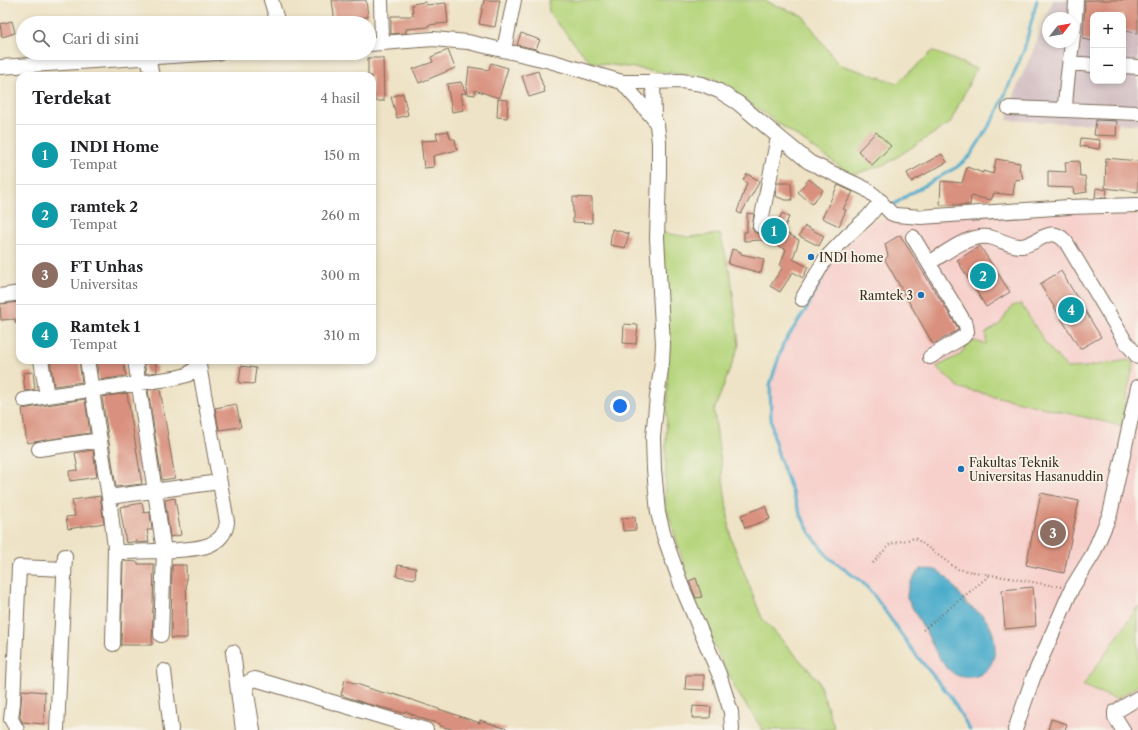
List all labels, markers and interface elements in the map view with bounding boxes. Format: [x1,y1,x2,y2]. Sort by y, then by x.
north arrow [1042,12,1078,48]
map controls [1090,12,1126,84]
button: + [1090,12,1126,48]
search box [16,16,376,60]
icon: search [30,27,52,49]
text: Cari di sini [62,29,139,48]
button: − [1090,48,1126,84]
text: Terdekat [32,88,111,108]
text: 4 hasil [321,90,360,106]
text: INDI Home [70,137,159,156]
text: 1 [42,147,48,163]
text: 150 m [324,147,360,163]
text: Tempat [70,156,117,172]
text: ramtek 2 [70,197,138,216]
text: 2 [41,207,49,223]
text: 260 m [321,207,360,223]
text: Tempat [70,216,117,232]
pin: 1 [761,216,787,246]
place label: INDI home [819,250,884,265]
marker: INDI home [806,252,816,262]
text: FT Unhas [70,257,143,276]
pin: 2 [970,261,996,291]
text: 3 [41,267,49,283]
text: 300 m [321,267,360,283]
text: Universitas [70,276,138,292]
place label: Ramtek 3 [859,288,913,303]
marker: Ramtek 3 [916,290,926,300]
pin: 4 [1058,295,1084,325]
text: Ramtek 1 [70,317,140,336]
text: 4 [41,327,49,343]
text: 310 m [324,327,360,343]
text: Tempat [70,336,117,352]
your location [610,396,630,416]
place label: Fakultas Teknik Universitas Hasanuddin [969,455,1104,484]
marker: Fakultas Teknik Universitas Hasanuddin [956,464,966,474]
pin: 3 [1040,518,1066,548]

